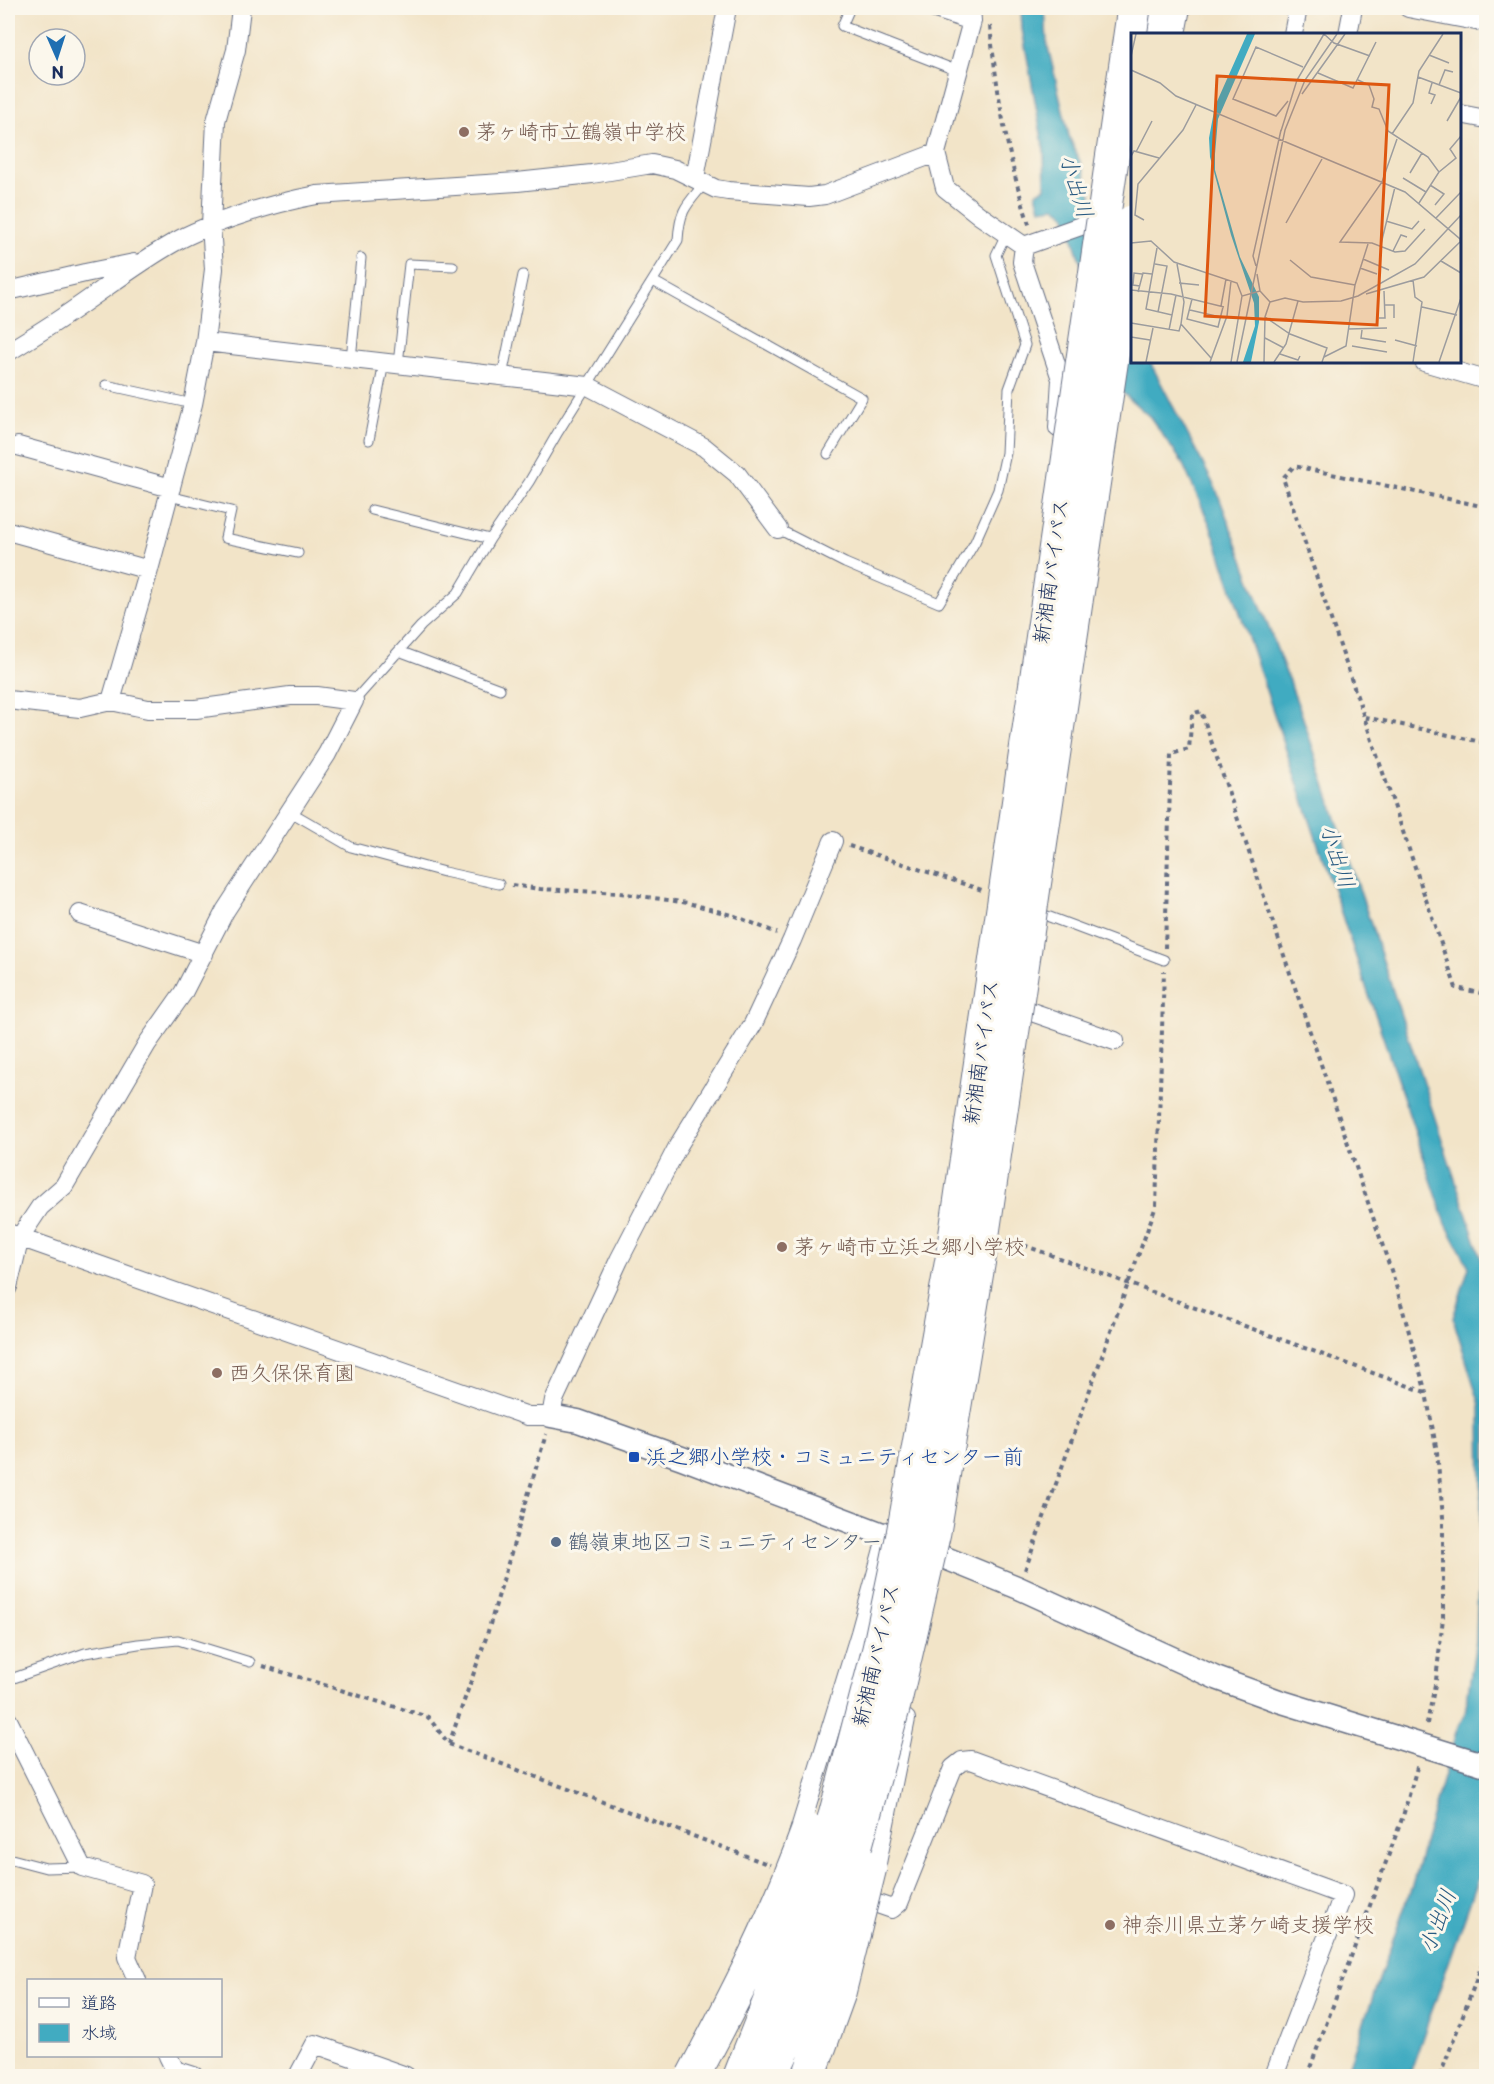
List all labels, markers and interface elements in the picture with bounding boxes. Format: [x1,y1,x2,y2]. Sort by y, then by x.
north arrow [27,27,87,87]
inset map [1131,33,1461,363]
text: N [51,61,65,85]
place label: 茅ヶ崎市立鶴嶺中学校 [476,114,686,146]
marker: 茅ヶ崎市立鶴嶺中学校 [457,125,471,139]
water label: 小出川 [1053,149,1104,222]
street label: 新湘南バイパス [1023,496,1075,646]
water label: 小出川 [1314,819,1365,892]
street label: 新湘南バイパス [953,977,1005,1127]
place label: 茅ヶ崎市立浜之郷小学校 [794,1229,1025,1261]
marker: 茅ヶ崎市立浜之郷小学校 [775,1240,789,1254]
place label: 西久保保育園 [229,1355,355,1387]
marker: 西久保保育園 [210,1366,224,1380]
place label: 浜之郷小学校・コミュニティセンター前 [646,1439,1023,1471]
marker: 浜之郷小学校・コミュニティセンター前 [627,1450,641,1464]
place label: 鶴嶺東地区コミュニティセンター [568,1524,882,1556]
marker: 鶴嶺東地区コミュニティセンター [549,1535,563,1549]
street label: 新湘南バイパス [842,1580,906,1730]
water label: 小出川 [1408,1884,1463,1957]
place label: 神奈川県立茅ケ崎支援学校 [1122,1907,1374,1939]
marker: 神奈川県立茅ケ崎支援学校 [1103,1918,1117,1932]
legend [27,1979,222,2057]
text: 道路 [81,1988,117,2015]
text: 水域 [81,2018,117,2045]

